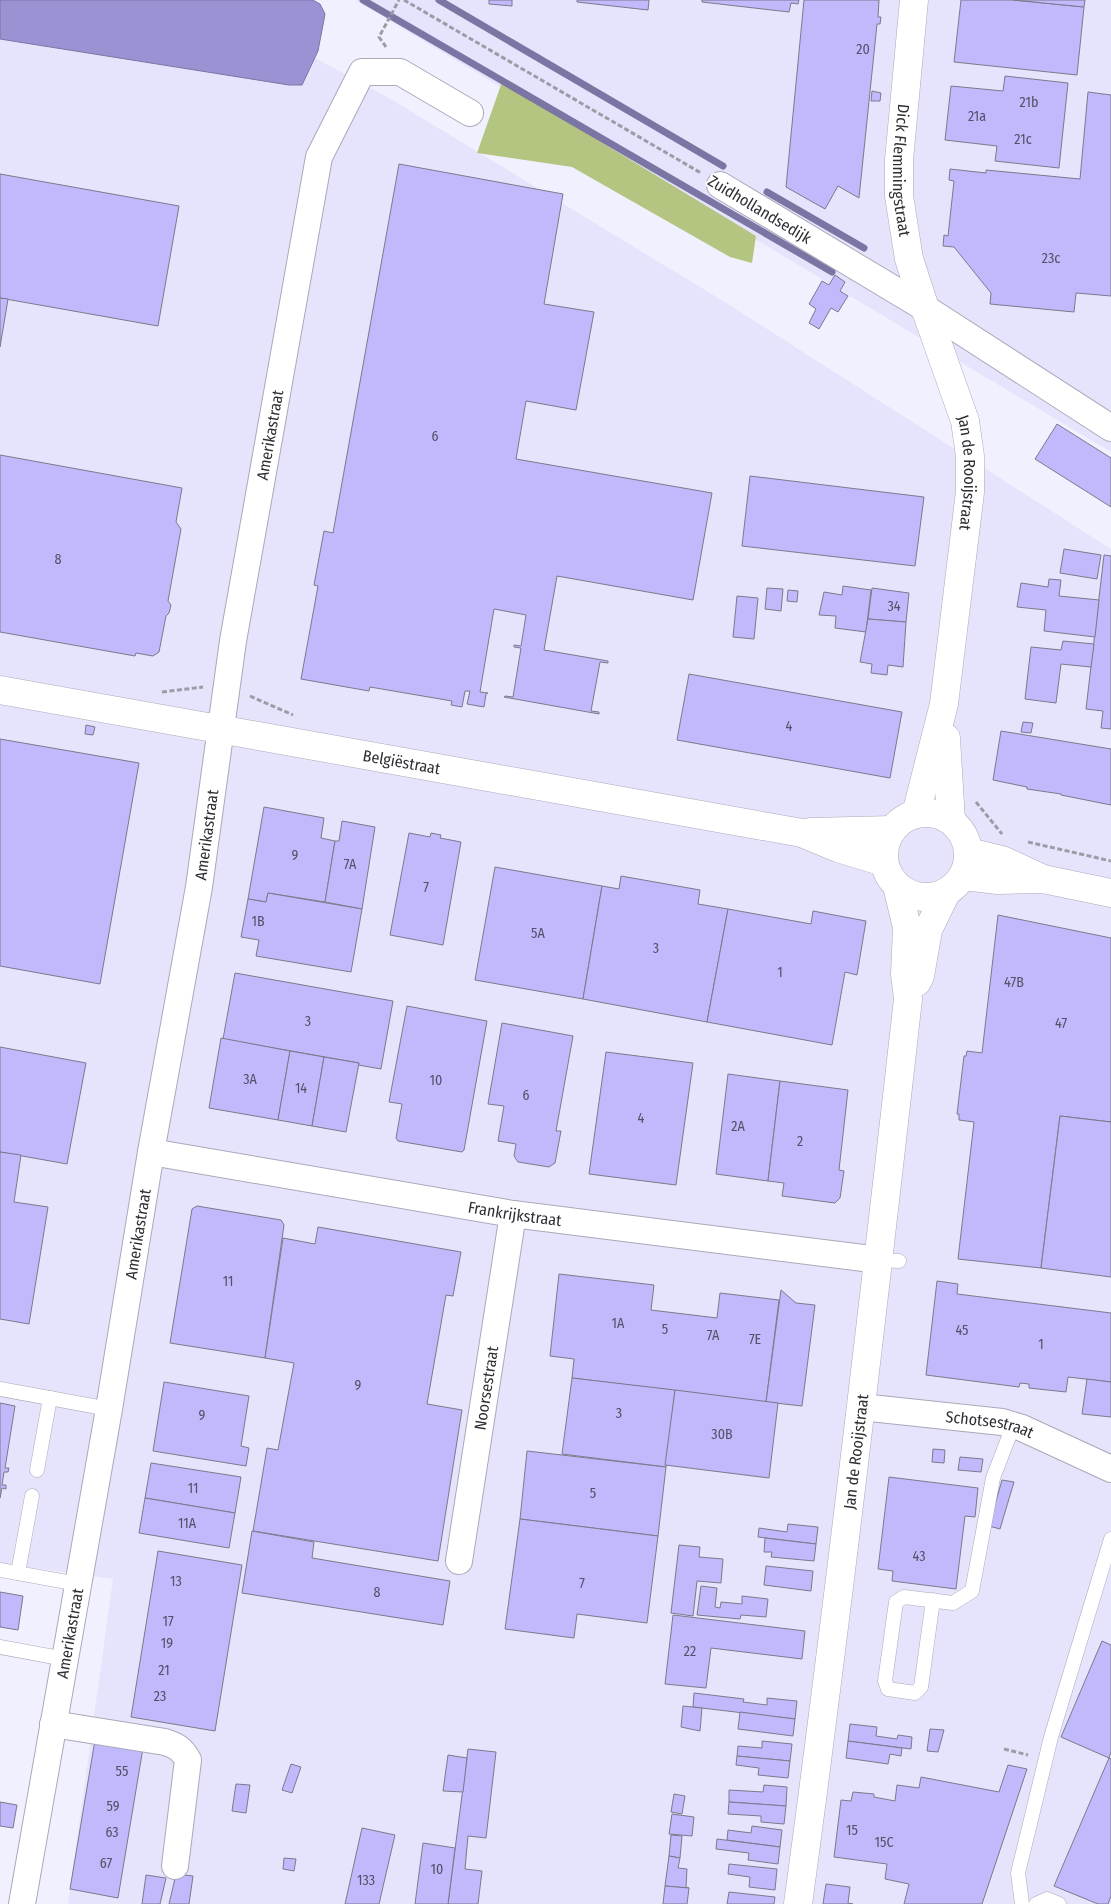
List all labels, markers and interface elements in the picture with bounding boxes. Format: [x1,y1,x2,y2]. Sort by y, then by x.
house number: 20 [856,41,870,58]
house number: 21b [1020,94,1038,111]
street label: Dick Flemmingstraat [889,103,914,239]
house number: 21a [968,108,986,125]
house number: 21c [1014,131,1032,148]
street label: Zuidhollandsedijk [705,171,815,248]
house number: 23c [1042,250,1060,267]
street label: Amerikastraat [253,388,288,482]
street label: Jan de Rooijstraat [954,412,979,532]
house number: 6 [432,428,439,445]
house number: 8 [55,551,62,568]
house number: 34 [887,598,901,615]
house number: 4 [786,718,793,735]
street label: Belgiëstraat [361,746,443,778]
street label: Amerikastraat [191,788,222,881]
house number: 9 [292,847,299,864]
house number: 7A [344,856,357,873]
house number: 7 [423,879,429,896]
house number: 1B [251,913,265,930]
house number: 5A [531,925,546,942]
house number: 3 [653,940,659,957]
house number: 1 [777,964,783,981]
house number: 47B [1004,974,1024,991]
house number: 3 [305,1013,311,1030]
house number: 47 [1055,1015,1067,1032]
house number: 3A [243,1071,257,1088]
house number: 10 [430,1072,442,1089]
house number: 14 [295,1080,307,1097]
house number: 6 [523,1087,530,1104]
house number: 4 [638,1110,645,1127]
house number: 2A [731,1118,745,1135]
house number: 2 [797,1133,803,1150]
street label: Amerikastraat [121,1187,155,1281]
street label: Frankrijkstraat [466,1197,563,1230]
house number: 11 [223,1273,233,1290]
house number: 1A [612,1315,625,1332]
house number: 5 [662,1321,668,1338]
house number: 45 [955,1322,969,1339]
house number: 7A [707,1327,720,1344]
house number: 7E [749,1331,762,1348]
house number: 1 [1038,1336,1044,1353]
street label: Noorsestraat [471,1344,502,1431]
house number: 9 [355,1377,362,1394]
street label: Jan de Rooijstraat [840,1392,873,1511]
house number: 3 [616,1405,622,1422]
house number: 9 [199,1407,206,1424]
street label: Schotsestraat [945,1407,1037,1442]
house number: 30B [711,1426,733,1443]
house number: 11 [188,1480,198,1497]
house number: 5 [590,1485,596,1502]
house number: 11A [178,1515,197,1532]
house number: 43 [913,1548,925,1565]
house number: 13 [170,1573,182,1590]
house number: 7 [579,1575,585,1592]
house number: 8 [374,1584,381,1601]
street label: Amerikastraat [53,1586,87,1680]
house number: 17 [162,1613,174,1630]
house number: 19 [161,1635,173,1652]
house number: 22 [684,1643,696,1660]
house number: 21 [158,1662,170,1679]
house number: 23 [154,1688,166,1705]
house number: 55 [116,1763,128,1780]
house number: 59 [106,1798,120,1815]
house number: 15 [846,1822,858,1839]
house number: 63 [105,1824,119,1841]
house number: 15C [875,1834,894,1851]
house number: 67 [100,1855,112,1872]
house number: 10 [431,1861,443,1878]
house number: 133 [357,1872,375,1889]

